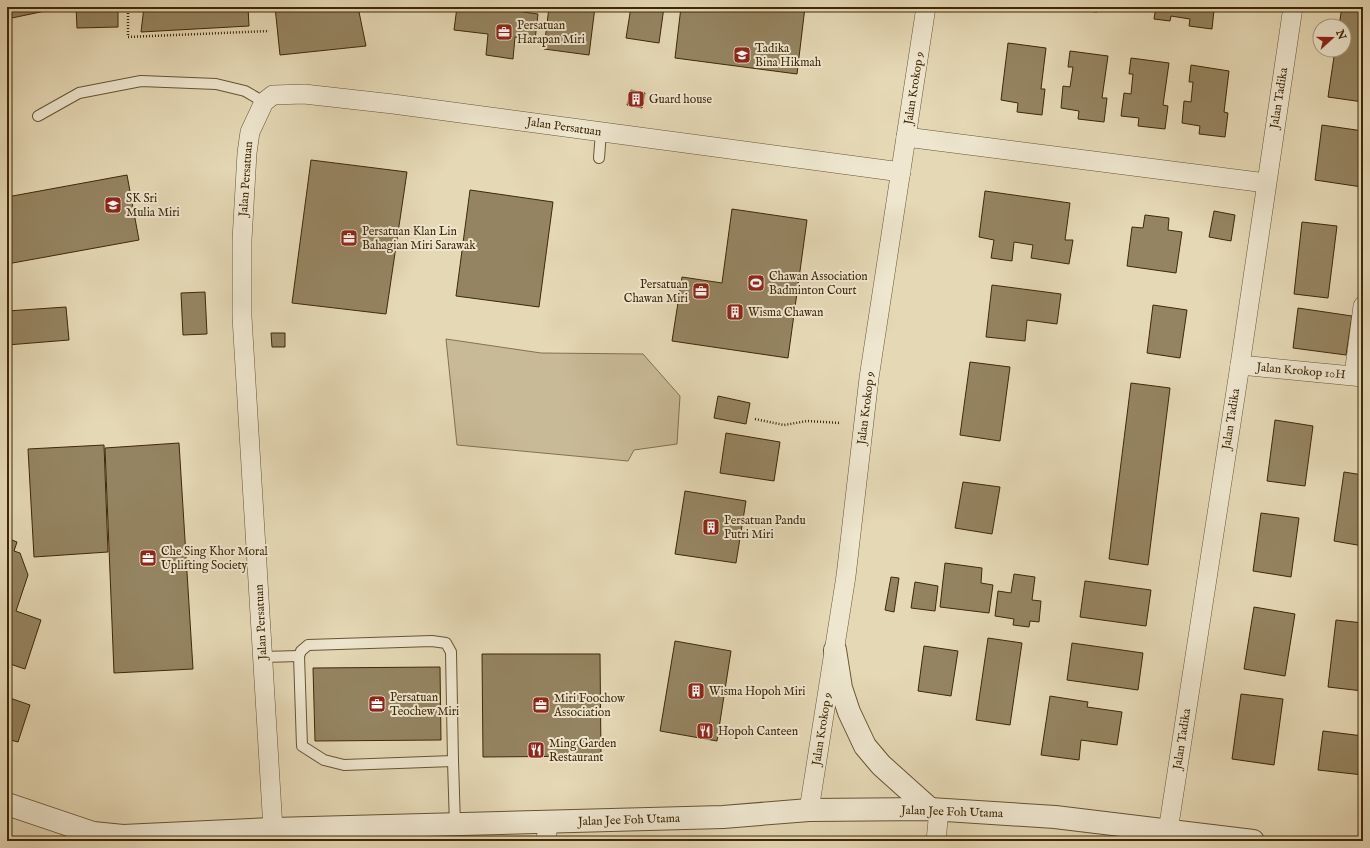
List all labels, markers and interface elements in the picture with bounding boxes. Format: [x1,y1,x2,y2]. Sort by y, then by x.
place label: Persatuan Harapan Miri [517,18,585,48]
north arrow [1312,18,1352,58]
office icon: Persatuan Harapan Miri [494,22,514,42]
text: N [1332,27,1349,42]
place label: Tadika Bina Hikmah [755,41,822,70]
school or university icon: Tadika Bina Hikmah [732,45,752,65]
street label: Jalan Krokop 9 [900,50,928,128]
street label: Jalan Tadika [1266,66,1292,132]
building icon: Guard house [626,89,646,109]
place label: Guard house [649,92,713,107]
street label: Jalan Persatuan [524,114,603,141]
street label: Jalan Persatuan [236,140,257,219]
place label: SK Sri Mulia Miri [126,191,180,220]
school or university icon: SK Sri Mulia Miri [103,195,123,215]
place label: Persatuan Klan Lin Bahagian Miri Sarawak [362,224,476,253]
office icon: Persatuan Klan Lin Bahagian Miri Sarawak [339,228,359,248]
place label: Chawan Association Badminton Court [769,269,868,298]
sports icon: Chawan Association Badminton Court [746,273,766,293]
place label: Persatuan Chawan Miri [624,277,689,306]
office icon: Persatuan Chawan Miri [691,281,711,301]
building icon: Wisma Chawan [725,302,745,322]
place label: Wisma Chawan [748,305,824,320]
street label: Jalan Krokop 10H [1254,359,1346,383]
street label: Jalan Krokop 9 [854,370,879,448]
street label: Jalan Tadika [1218,387,1244,453]
place label: Persatuan Pandu Putri Miri [724,513,806,542]
building icon: Persatuan Pandu Putri Miri [701,517,721,537]
place label: Che Sing Khor Moral Uplifting Society [161,544,269,574]
office icon: Che Sing Khor Moral Uplifting Society [138,548,158,568]
street label: Jalan Persatuan [252,583,272,662]
building icon: Wisma Hopoh Miri [686,681,706,701]
place label: Wisma Hopoh Miri [709,684,806,700]
place label: Persatuan Teochew Miri [390,690,459,719]
place label: Miri Foochow Association [553,691,626,720]
street label: Jalan Krokop 9 [808,691,836,769]
office icon: Persatuan Teochew Miri [367,694,387,714]
office icon: Miri Foochow Association [531,695,551,715]
street label: Jalan Tadika [1169,707,1195,773]
restaurant icon: Hopoh Canteen [695,721,715,741]
place label: Hopoh Canteen [718,724,799,740]
place label: Ming Garden Restaurant [549,736,617,765]
restaurant icon: Ming Garden Restaurant [526,740,546,760]
street label: Jalan Jee Foh Utama [899,803,1004,822]
street label: Jalan Jee Foh Utama [576,811,681,830]

